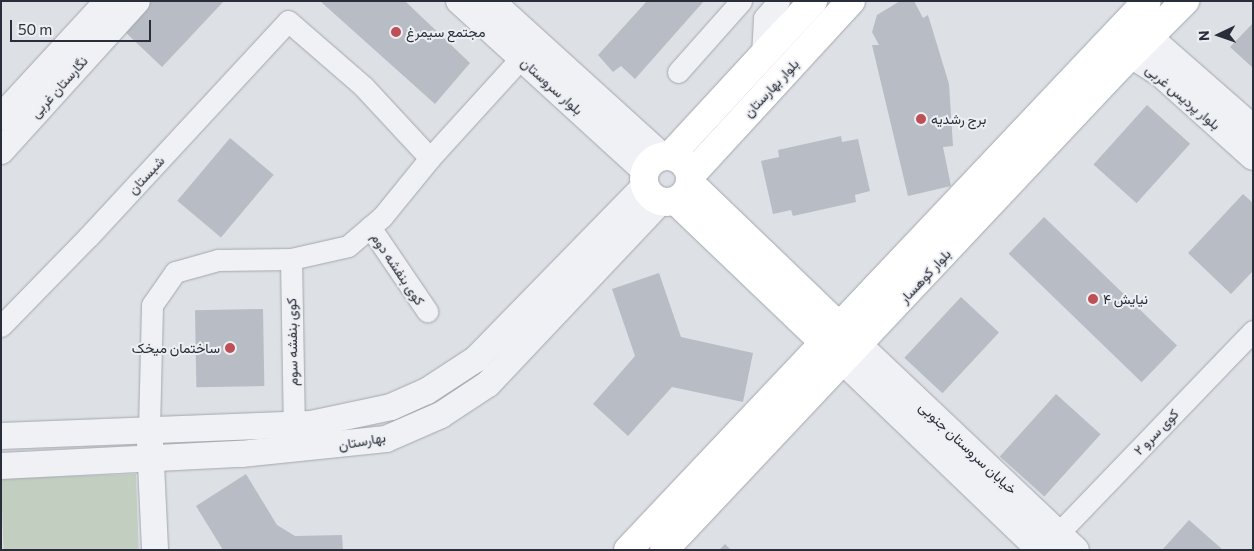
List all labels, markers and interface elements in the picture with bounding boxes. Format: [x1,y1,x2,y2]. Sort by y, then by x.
scale bar [12,10,154,42]
north arrow [1194,10,1244,60]
text: 50 m [18,20,52,38]
place label: مجتمع سیمرغ [406,24,485,40]
marker: مجتمع سیمرغ [390,26,402,38]
text: N [1195,30,1212,41]
street label: نگارستان غربی [27,53,91,121]
street label: بلوار سروستان [518,54,586,118]
street label: بلوار بهارستان [740,55,802,121]
street label: بلوار پردیس غربی [1142,61,1224,133]
place label: برج رشدیه [931,111,986,127]
marker: برج رشدیه [915,113,927,125]
street label: شبستان [124,152,168,198]
street label: کوی بنفشه دوم [368,230,428,308]
street label: بلوار کوهسار [896,245,954,307]
place label: نیایش ۴ [1103,291,1148,307]
marker: نیایش ۴ [1087,293,1099,305]
street label: کوی بنفشه سوم [283,298,301,386]
place label: ساختمان میخک [132,340,220,356]
marker: ساختمان میخک [224,342,236,354]
street label: خیابان سروستان جنوبی [916,398,1020,498]
street label: کوی سرو ۲ [1130,405,1182,459]
street label: بهارستان [337,429,387,453]

